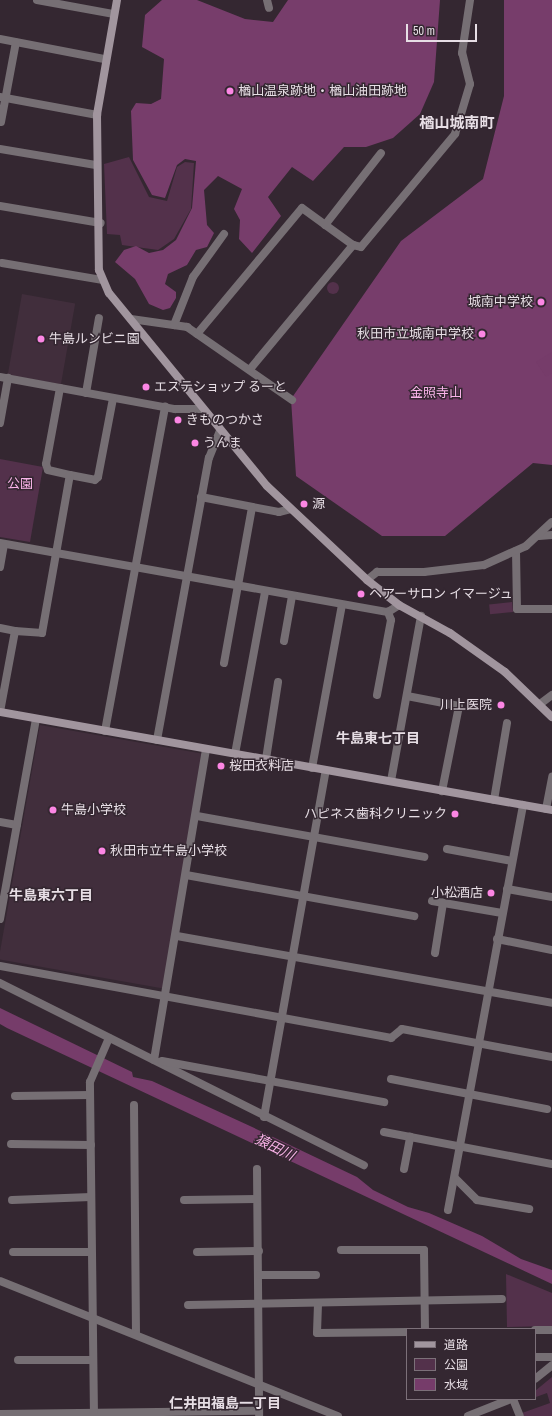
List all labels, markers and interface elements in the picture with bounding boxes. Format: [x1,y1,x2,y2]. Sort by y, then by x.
scale bar [408,16,479,42]
text: 50 m [413,23,435,39]
place label: 楢山温泉跡地・楢山油田跡地 [238,83,407,99]
marker: 楢山温泉跡地・楢山油田跡地 [225,86,235,96]
district label: 楢山城南町 [420,114,494,132]
place label: 城南中学校 [468,294,533,310]
marker: 城南中学校 [536,297,546,307]
place label: 秋田市立城南中学校 [357,326,474,342]
marker: 秋田市立城南中学校 [477,329,487,339]
place label: 牛島ルンビニ園 [49,331,140,347]
marker: 牛島ルンビニ園 [36,334,46,344]
place label: エステショップ るーと [154,379,287,395]
marker: エステショップ るーと [141,382,151,392]
park label: 金照寺山 [410,385,462,401]
place label: きものつかさ [186,412,264,428]
marker: きものつかさ [173,415,183,425]
place label: うんま [203,435,242,451]
marker: うんま [190,438,200,448]
park label: 公園 [7,476,33,492]
place label: 源 [312,496,325,512]
marker: 源 [299,499,309,509]
place label: ヘアーサロン イマージュ [369,586,514,602]
marker: ヘアーサロン イマージュ [356,589,366,599]
place label: 川上医院 [440,697,492,713]
marker: 川上医院 [495,699,507,711]
district label: 牛島東七丁目 [336,730,420,746]
place label: 桜田衣料店 [229,758,294,774]
marker: 桜田衣料店 [216,761,226,771]
place label: 牛島小学校 [61,802,126,818]
marker: 牛島小学校 [48,805,58,815]
place label: ハピネス歯科クリニック [304,806,447,822]
marker: ハピネス歯科クリニック [450,809,460,819]
place label: 秋田市立牛島小学校 [110,843,227,859]
marker: 秋田市立牛島小学校 [97,846,107,856]
place label: 小松酒店 [431,885,483,901]
district label: 牛島東六丁目 [9,887,93,903]
marker: 小松酒店 [486,888,496,898]
water label: 猿田川 [252,1130,298,1164]
legend [406,1328,536,1400]
text: 道路 [444,1337,468,1353]
text: 公園 [444,1357,468,1373]
text: 水域 [444,1377,468,1393]
district label: 仁井田福島一丁目 [169,1395,281,1411]

